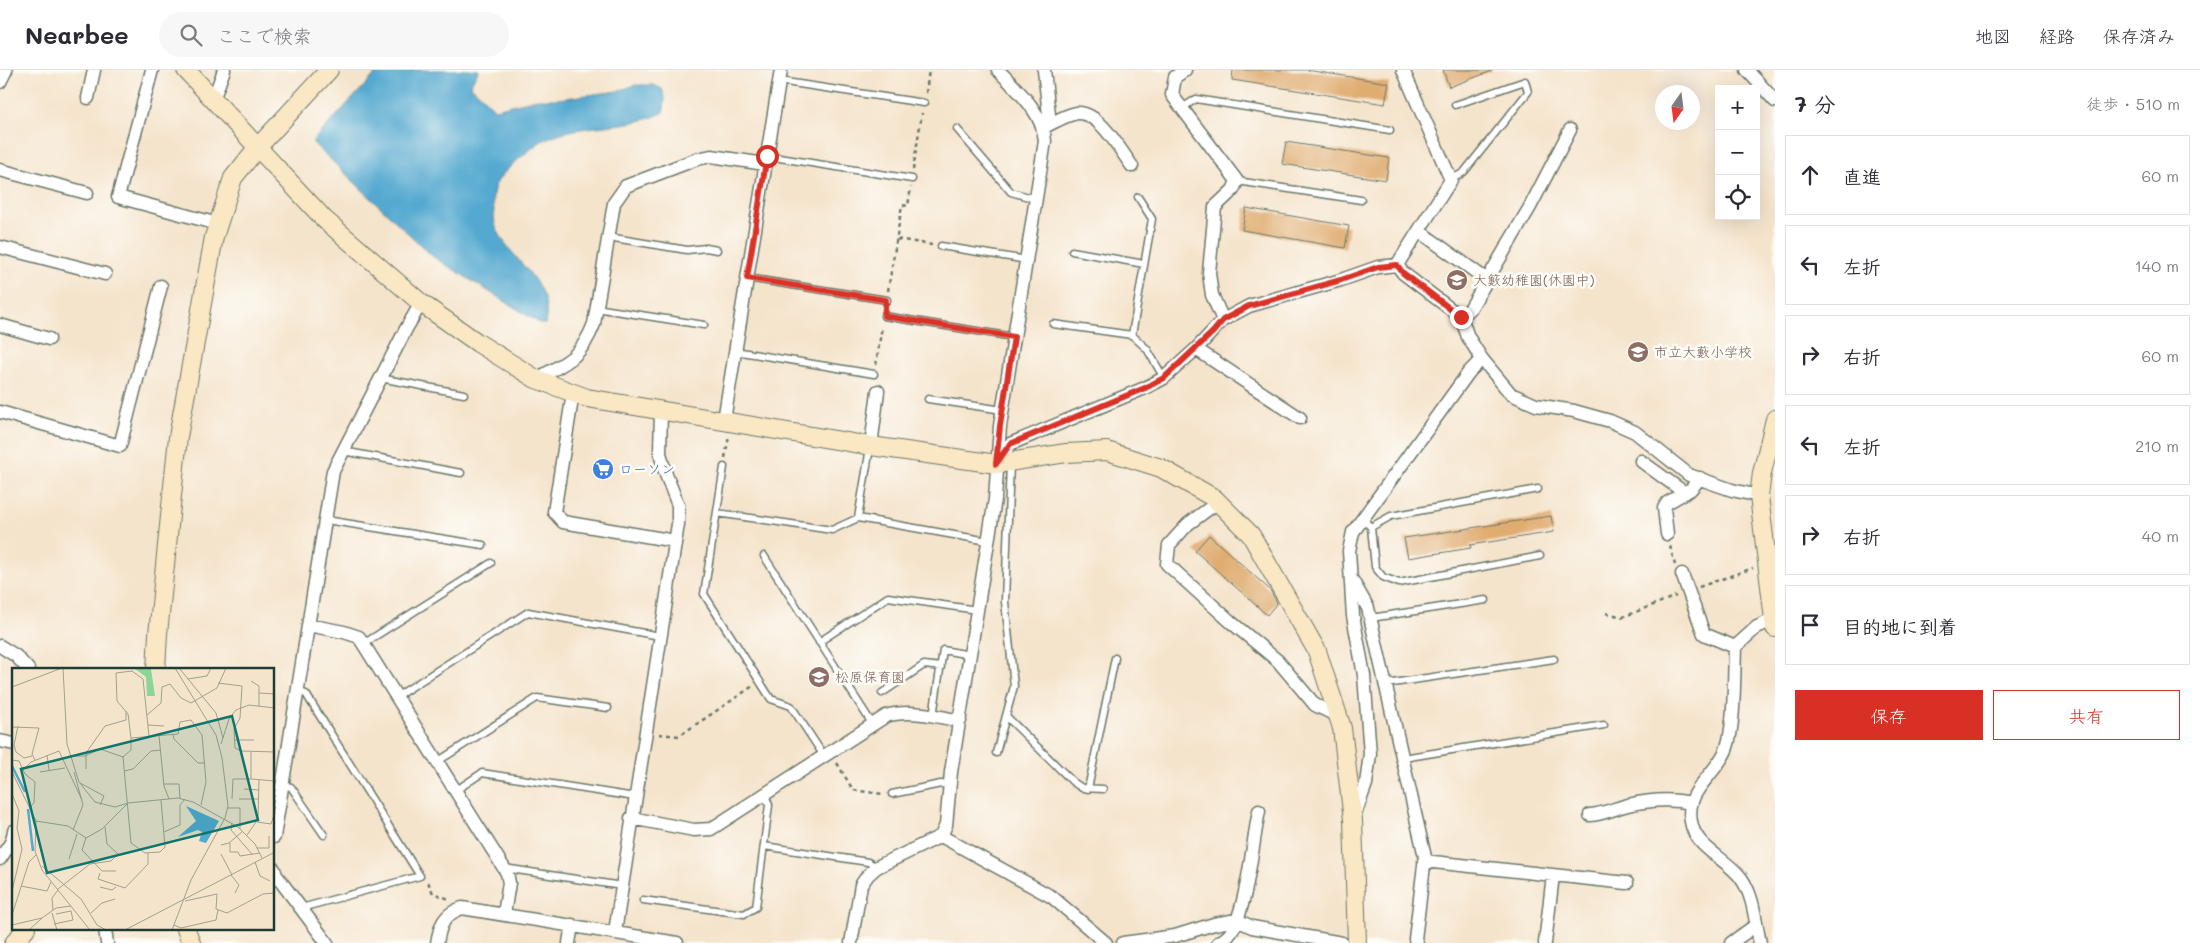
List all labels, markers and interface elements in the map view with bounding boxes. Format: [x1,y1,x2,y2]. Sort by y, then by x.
search box [159,12,509,57]
text: Nearbee [25,19,129,50]
icon: search [177,21,205,49]
text: ここで検索 [217,23,312,48]
text: 地図 [1975,24,2011,48]
text: 経路 [2039,24,2075,48]
text: 保存済み [2103,24,2175,48]
north arrow [1655,85,1700,130]
map controls [1715,85,1760,220]
button: + [1715,85,1760,130]
text: 7 分 [1795,90,1835,117]
text: 徒歩 · 510 m [2087,93,2180,114]
button: − [1715,130,1760,175]
route start [756,145,779,168]
icon: ahead [1796,161,1824,189]
text: 直進 [1843,164,1881,189]
text: 60 m [2142,165,2179,186]
button: locate [1715,175,1760,220]
icon: left [1796,251,1824,279]
text: 左折 [1843,254,1881,279]
text: 140 m [2135,255,2179,276]
school or university icon: 大籔幼稚園(休園中) [1445,268,1469,292]
place label: 大籔幼稚園(休園中) [1473,270,1595,289]
route end [1450,306,1473,329]
school or university icon: 市立大藪小学校 [1626,340,1650,364]
icon: right [1796,341,1824,369]
place label: 市立大藪小学校 [1654,342,1752,361]
text: 右折 [1843,344,1881,369]
text: 60 m [2142,345,2179,366]
icon: left [1796,431,1824,459]
text: 左折 [1843,434,1881,459]
text: 210 m [2135,435,2179,456]
supermarket icon: ローソン [591,457,615,481]
place label: ローソン [619,459,675,478]
icon: right [1796,521,1824,549]
text: 右折 [1843,524,1881,549]
text: 40 m [2142,525,2179,546]
icon: arrive [1796,611,1824,639]
text: 目的地に到着 [1843,614,1957,639]
school or university icon: 松原保育園 [807,665,831,689]
place label: 松原保育園 [835,667,905,686]
inset map [12,668,275,930]
button: 保存 [1795,690,1983,740]
button: 共有 [1993,690,2180,740]

